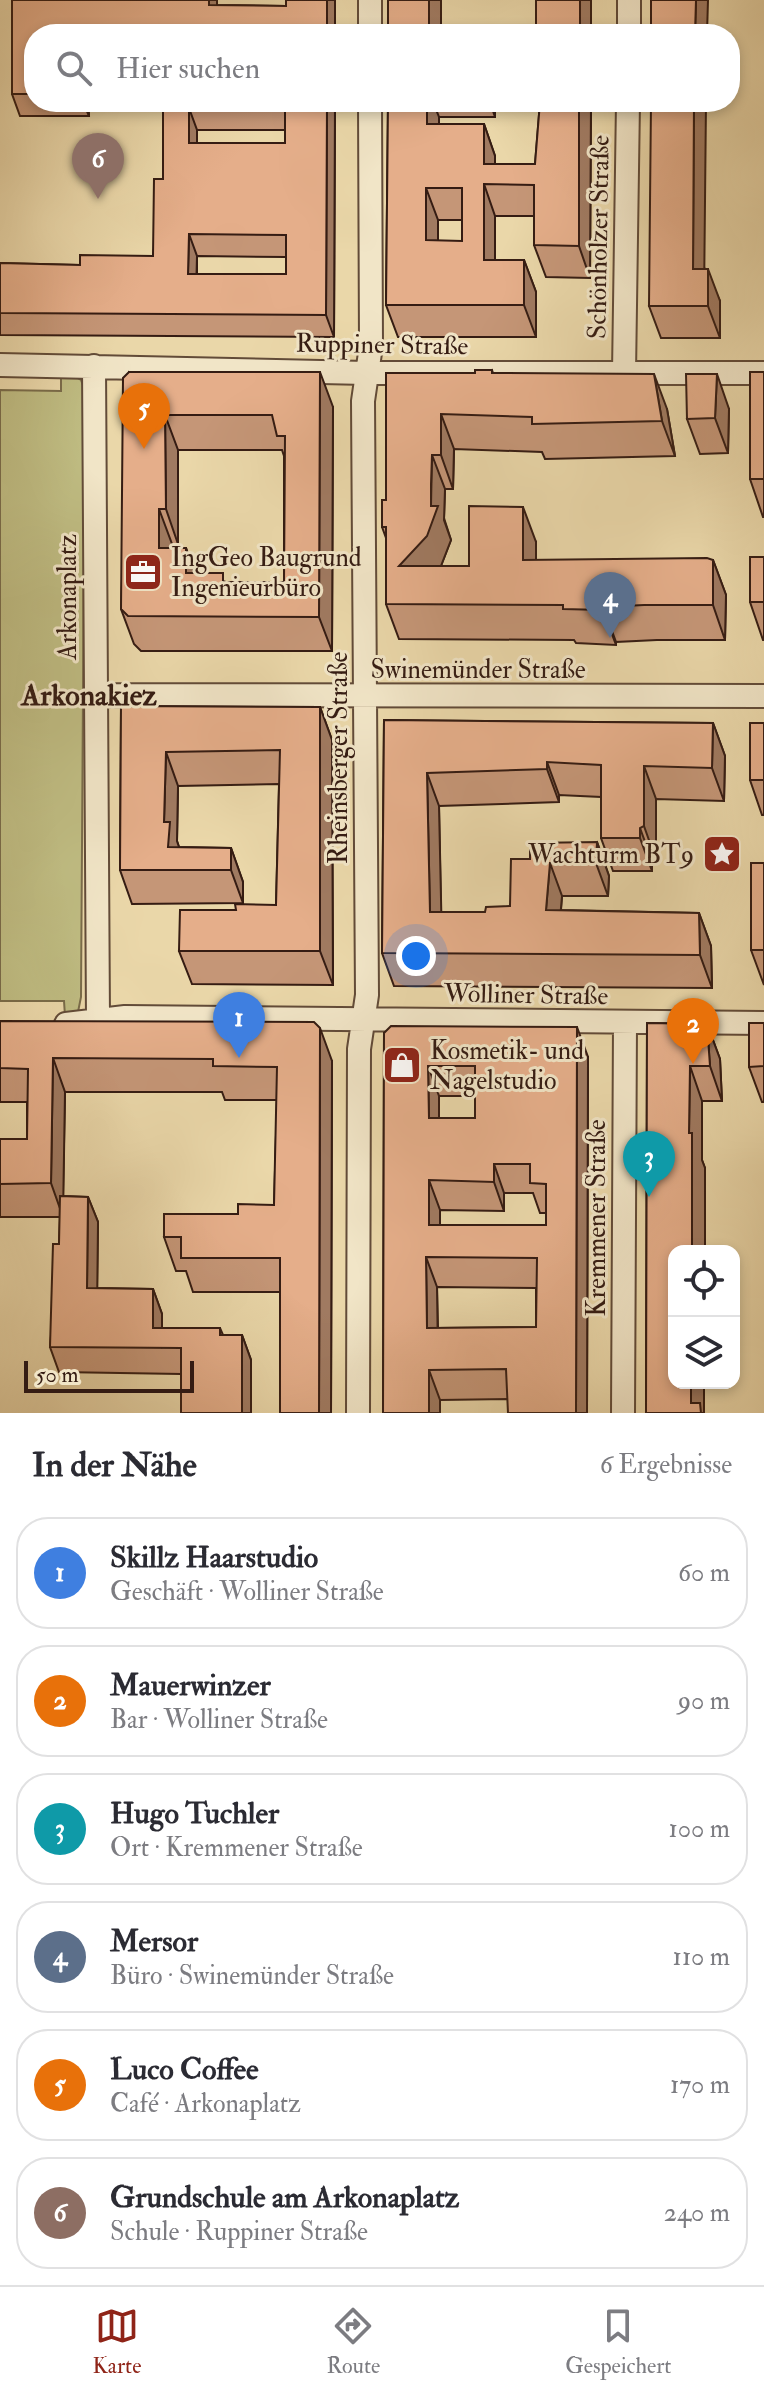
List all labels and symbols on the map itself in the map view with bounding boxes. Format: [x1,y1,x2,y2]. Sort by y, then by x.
pin: 6 [72,133,124,199]
street label: Schönholzer Straße [581,135,617,339]
street label: Ruppiner Straße [295,327,469,364]
pin: 5 [118,383,170,449]
street label: Arkonaplatz [52,534,85,661]
place label: IngGeo Baugrund Ingenieurbüro [171,542,362,604]
office icon: IngGeo Baugrund Ingenieurbüro [122,551,164,593]
pin: 4 [584,572,636,638]
street label: Rheinsberger Straße [323,652,355,864]
street label: Swinemünder Straße [370,654,586,686]
district label: Arkonakiez [19,677,157,714]
place icon: Wachturm BT9 [701,833,743,875]
place label: Wachturm BT9 [527,839,694,871]
your location [396,936,436,976]
street label: Wolliner Straße [443,978,609,1012]
pin: 1 [213,992,265,1058]
pin: 2 [667,998,719,1064]
place label: Kosmetik- und Nagelstudio [430,1035,584,1097]
shop icon: Kosmetik- und Nagelstudio [381,1044,423,1086]
street label: Kremmener Straße [581,1119,613,1317]
pin: 3 [623,1131,675,1197]
scale bar [24,1357,194,1393]

